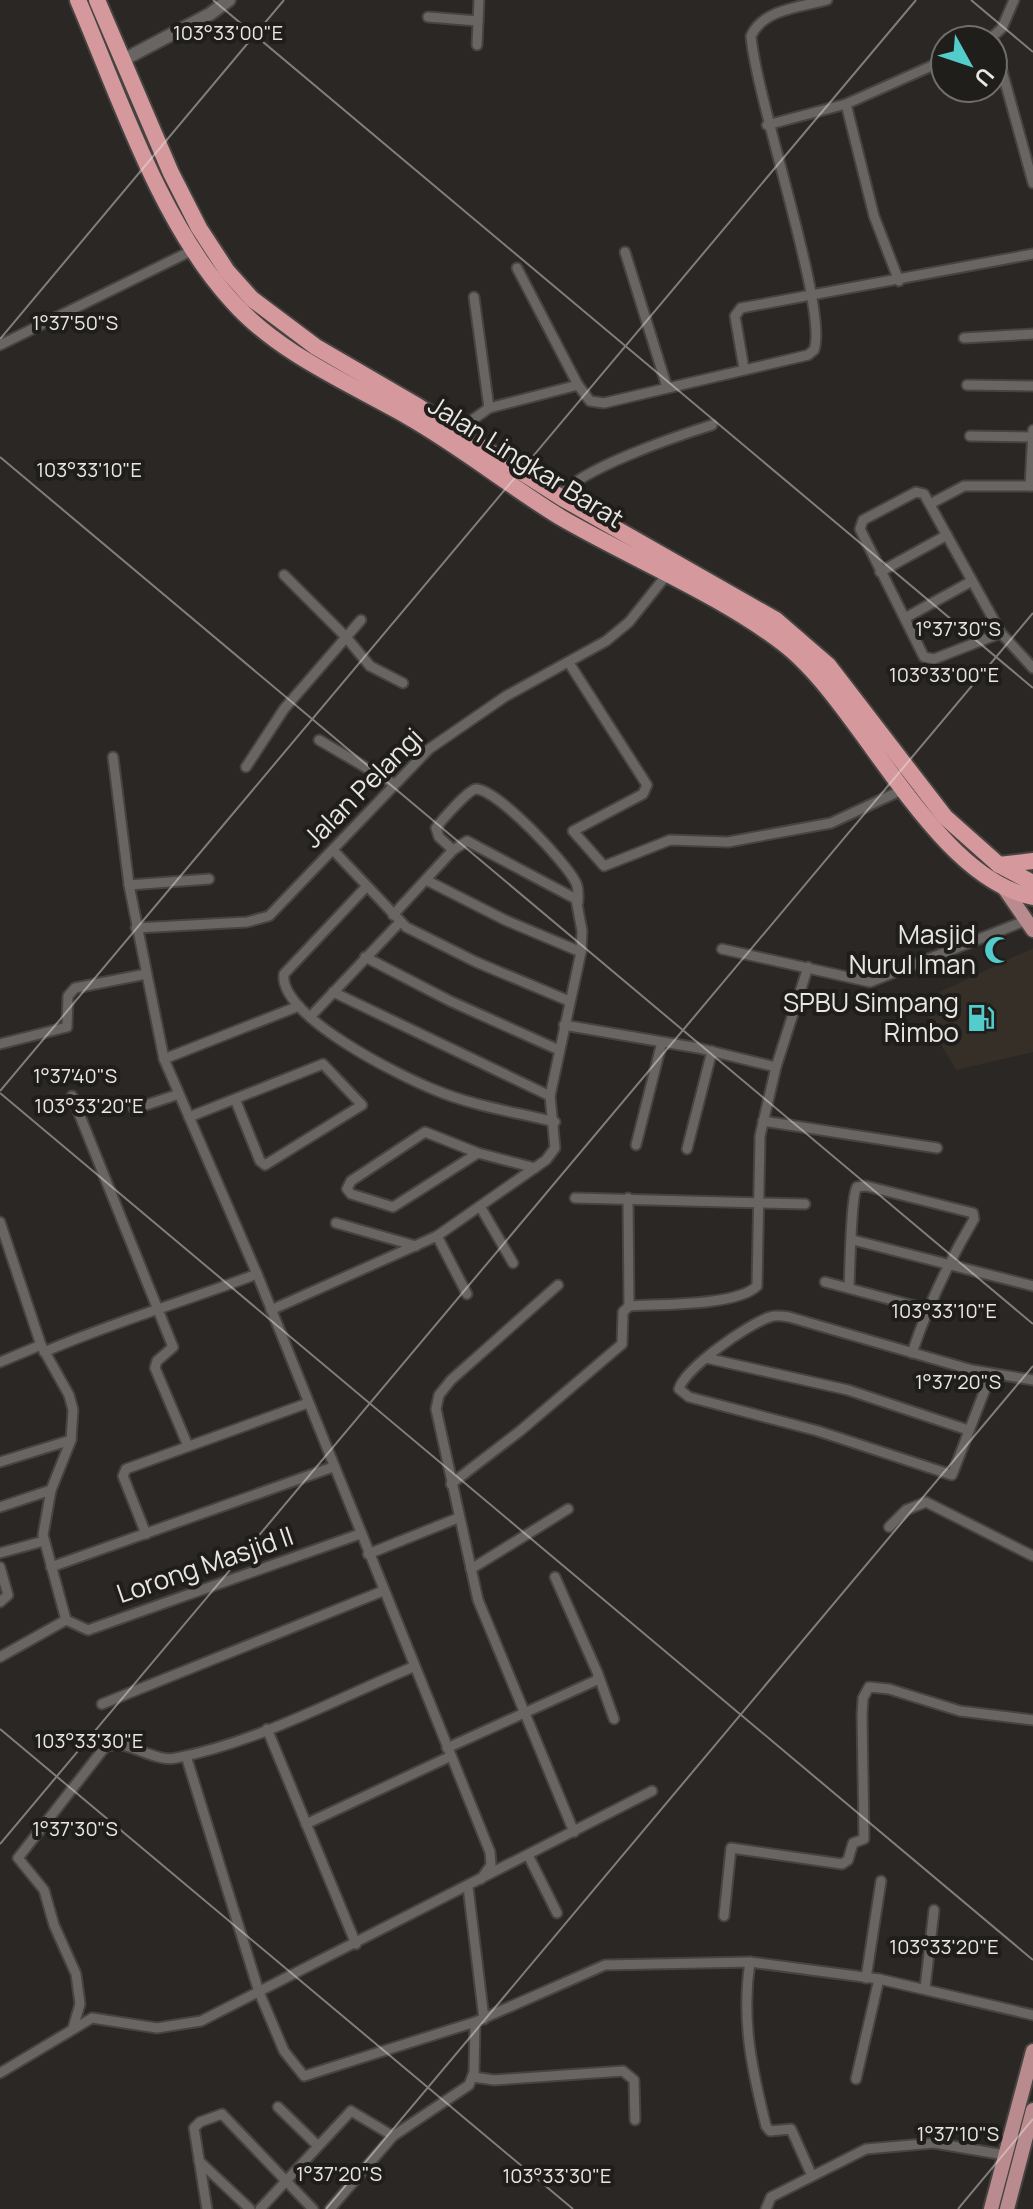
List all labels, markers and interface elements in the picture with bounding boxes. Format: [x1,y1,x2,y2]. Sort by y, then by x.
text: 103°33'00"E [173,19,283,46]
north arrow [929,24,1009,104]
text: U [968,61,1001,93]
text: 1°37'50"S [32,309,118,336]
street label: Jalan Lingkar Barat [422,387,631,536]
text: 103°33'10"E [36,456,142,483]
text: 1°37'30"S [915,615,1001,642]
text: 103°33'00"E [889,661,999,688]
street label: Jalan Pelangi [294,719,430,855]
place label: Masjid Nurul Iman [849,916,976,982]
mosque icon: Masjid Nurul Iman [983,935,1013,965]
place label: SPBU Simpang Rimbo [783,984,959,1050]
fuel station icon: SPBU Simpang Rimbo [966,1003,996,1033]
text: 1°37'40"S [33,1062,117,1089]
text: 103°33'20"E [34,1092,144,1119]
text: 103°33'10"E [891,1297,997,1324]
text: 1°37'20"S [915,1368,1001,1395]
street label: Lorong Masjid II [112,1517,298,1611]
text: 103°33'30"E [35,1727,143,1754]
text: 1°37'30"S [32,1815,118,1842]
text: 103°33'20"E [889,1933,999,1960]
text: 1°37'10"S [917,2120,999,2147]
text: 1°37'20"S [296,2160,382,2187]
text: 103°33'30"E [503,2162,611,2189]

